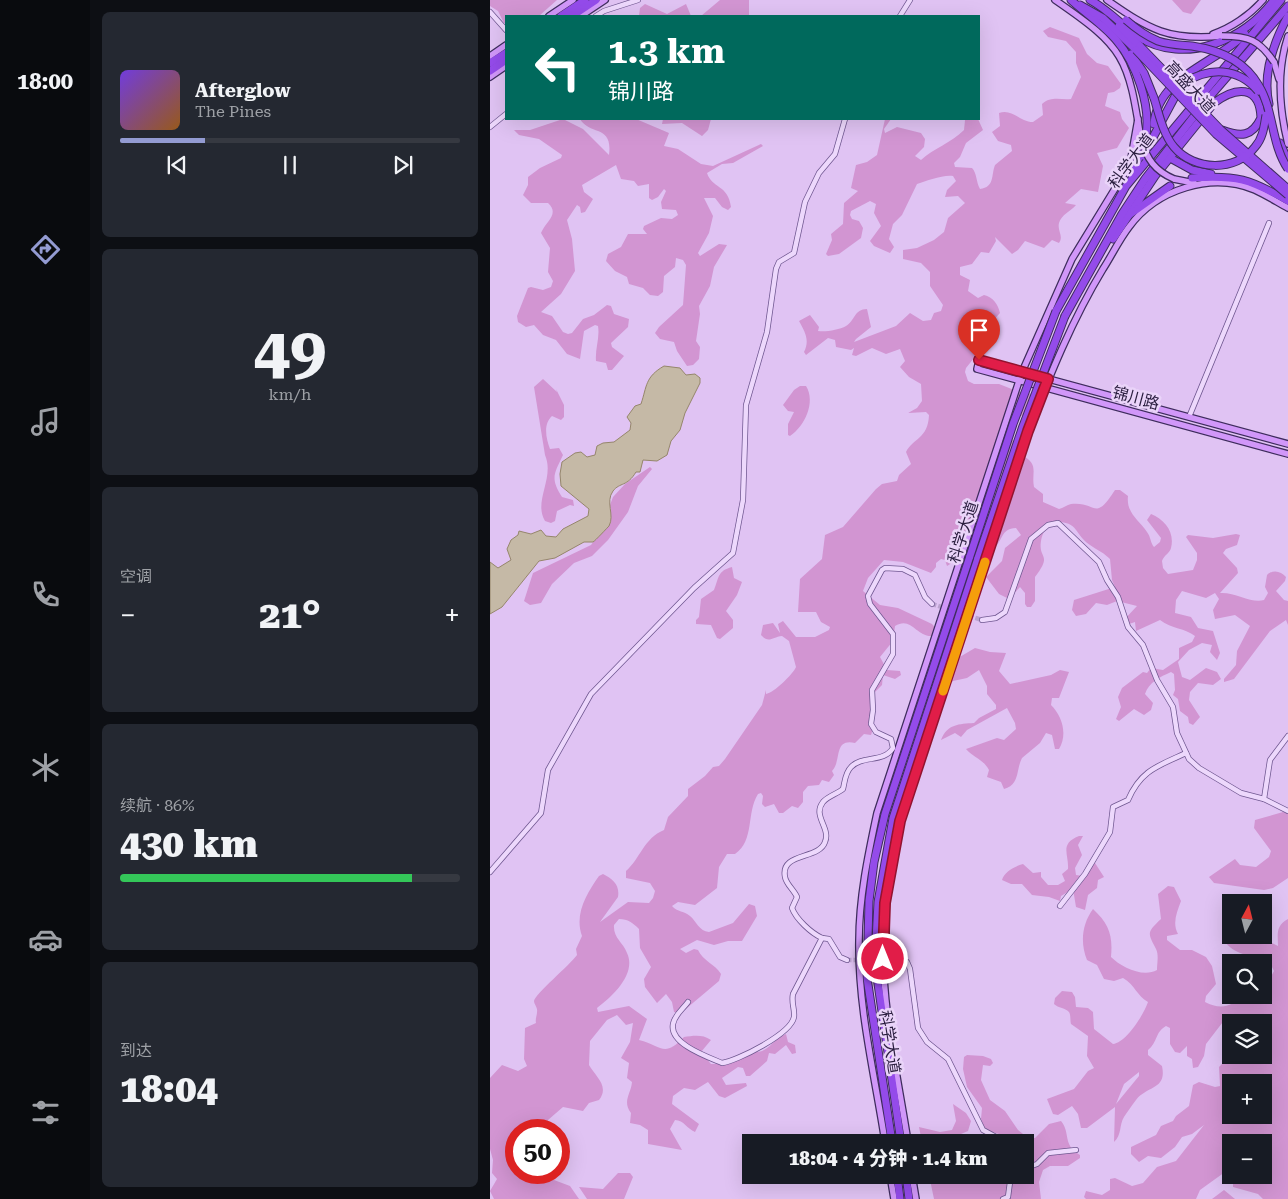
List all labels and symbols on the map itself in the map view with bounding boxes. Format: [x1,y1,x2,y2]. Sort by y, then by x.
street label: 高盛大道 [1161,57,1219,117]
street label: 科学大道 [1104,130,1158,192]
pin [958,309,1000,360]
street label: 锦川路 [1110,383,1162,413]
street label: 科学大道 [944,499,982,565]
north arrow [1222,894,1272,944]
position arrow [856,932,908,984]
street label: 科学大道 [876,1009,904,1075]
speed limit sign: 50 [505,1119,570,1184]

